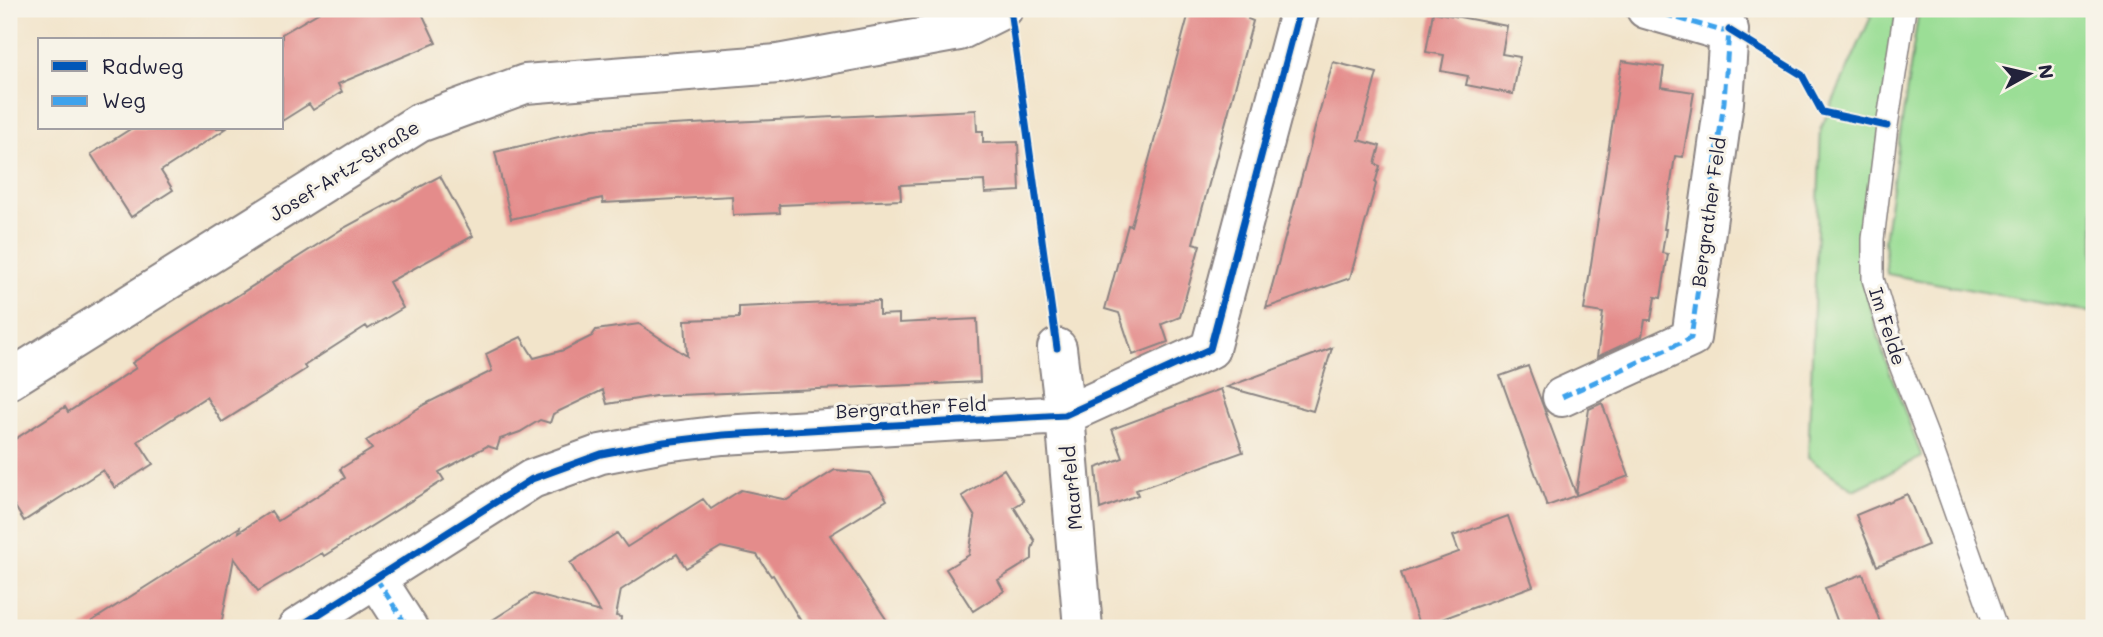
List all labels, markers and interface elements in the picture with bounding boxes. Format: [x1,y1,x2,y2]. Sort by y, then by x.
legend [38,38,284,130]
north arrow [1994,38,2064,108]
text: Radweg [102,52,183,79]
text: N [2033,63,2060,80]
text: Weg [102,86,146,113]
street label: Josef-Artz-Straße [264,114,424,226]
street label: Bergrather Feld [1685,135,1731,289]
street label: Im Felde [1864,284,1912,368]
street label: Bergrather Feld [835,391,987,423]
street label: Maarfeld [1055,445,1087,531]

